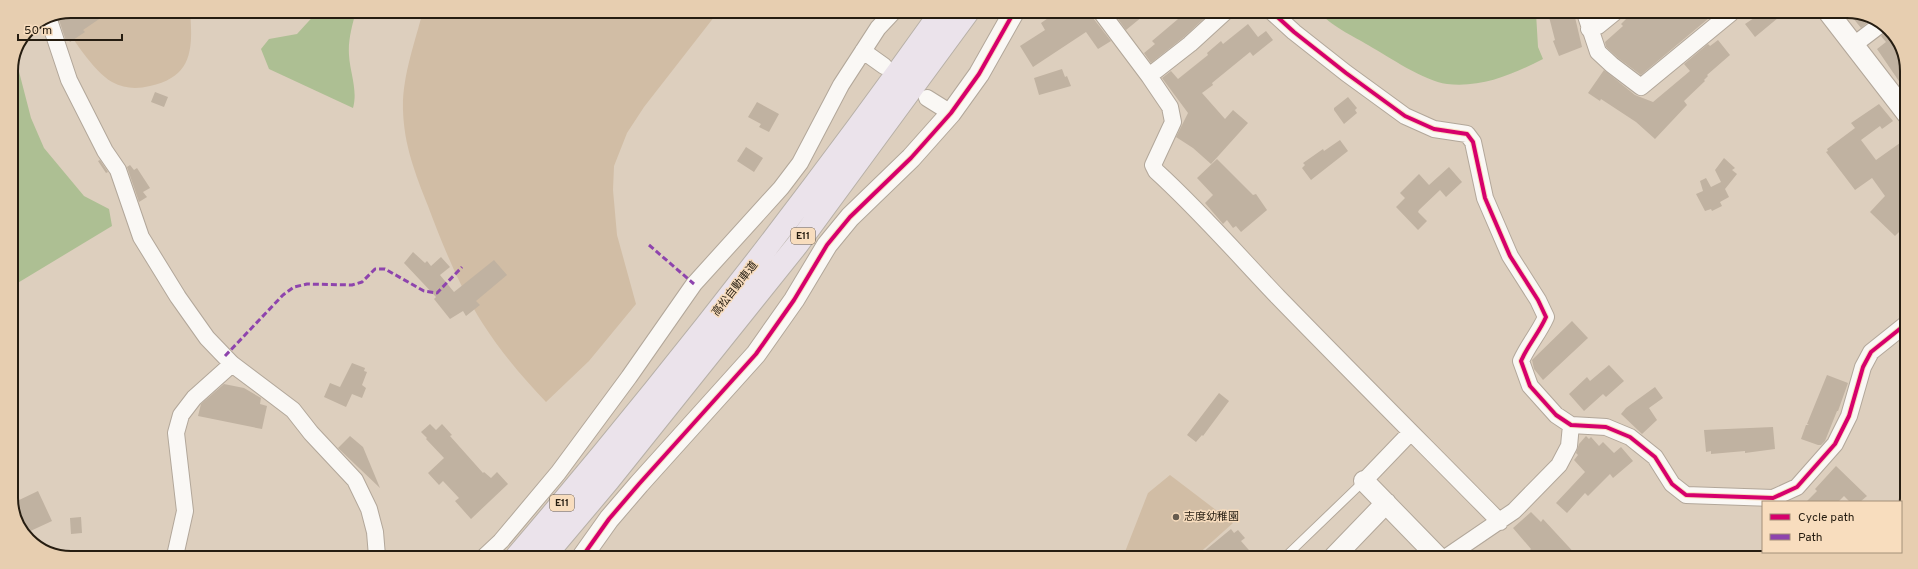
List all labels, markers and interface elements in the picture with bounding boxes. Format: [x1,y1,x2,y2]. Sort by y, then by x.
scale bar [18,16,122,42]
text: 50 m [24,23,52,39]
road number: E11 [791,228,815,244]
street label: 高松自動車道 [709,259,761,319]
road number: E11 [550,495,574,511]
legend [1762,501,1902,553]
place label: 志度幼稚園 [1184,510,1239,524]
text: Cycle path [1798,510,1855,526]
marker: 志度幼稚園 [1171,512,1181,522]
text: Path [1798,530,1823,546]

